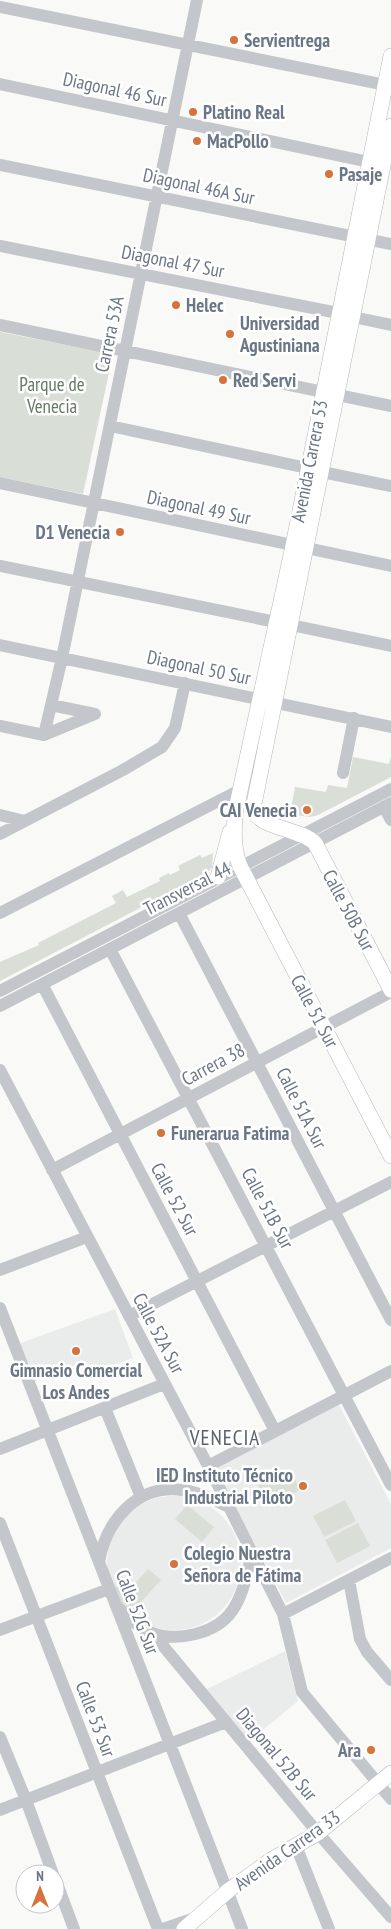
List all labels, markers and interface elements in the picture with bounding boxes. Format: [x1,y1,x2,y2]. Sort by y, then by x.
place label: Servientrega [244,28,330,52]
marker: Servientrega [228,34,240,46]
street label: Diagonal 46 Sur [61,66,170,112]
place label: Platino Real [203,100,285,124]
marker: Platino Real [187,106,199,118]
place label: MacPollo [207,129,269,153]
marker: MacPollo [191,135,203,147]
street label: Diagonal 46A Sur [141,162,258,210]
place label: Pasaje [339,162,382,186]
marker: Pasaje [323,168,335,180]
street label: Diagonal 47 Sur [119,239,227,283]
place label: Helec [186,293,224,317]
street label: Carrera 53A [89,294,129,374]
marker: Helec [170,299,182,311]
place label: Universidad Agustiniana [239,311,320,357]
marker: Universidad Agustiniana [224,328,236,340]
place label: Red Servi [233,368,296,392]
park label: Parque de Venecia [19,372,85,418]
marker: Red Servi [217,374,229,386]
street label: Avenida Carrera 53 [285,398,333,524]
street label: Diagonal 49 Sur [145,484,254,530]
place label: D1 Venecia [35,520,110,544]
marker: D1 Venecia [114,526,126,538]
street label: Diagonal 50 Sur [145,644,254,690]
place label: CAI Venecia [220,798,297,822]
marker: CAI Venecia [301,804,313,816]
street label: Transversal 44 [139,856,235,920]
street label: Calle 50B Sur [318,865,381,955]
street label: Calle 51 Sur [286,970,345,1052]
street label: Carrera 38 [177,1037,249,1091]
street label: Calle 51A Sur [271,1063,333,1153]
place label: Funerarua Fatima [171,1121,290,1145]
marker: Funerarua Fatima [155,1127,167,1139]
street label: Calle 52 Sur [146,1158,205,1240]
street label: Calle 51B Sur [237,1163,300,1253]
street label: Calle 52A Sur [128,1289,191,1378]
marker: Gimnasio Comercial Los Andes [70,1345,82,1357]
place label: Gimnasio Comercial Los Andes [10,1358,142,1404]
district label: VENECIA [189,1424,260,1451]
place label: IED Instituto Técnico Industrial Piloto [156,1463,293,1509]
marker: IED Instituto Técnico Industrial Piloto [297,1480,309,1492]
place label: Colegio Nuestra Señora de Fátima [184,1541,301,1587]
marker: Colegio Nuestra Señora de Fátima [168,1558,180,1570]
street label: Calle 52G Sur [111,1566,165,1659]
street label: Calle 53 Sur [71,1678,122,1761]
street label: Diagonal 52B Sur [231,1703,323,1806]
place label: Ara [337,1738,361,1762]
marker: Ara [365,1744,377,1756]
street label: Avenida Carrera 33 [229,1805,345,1895]
north arrow [15,1864,65,1914]
text: N [36,1867,44,1885]

